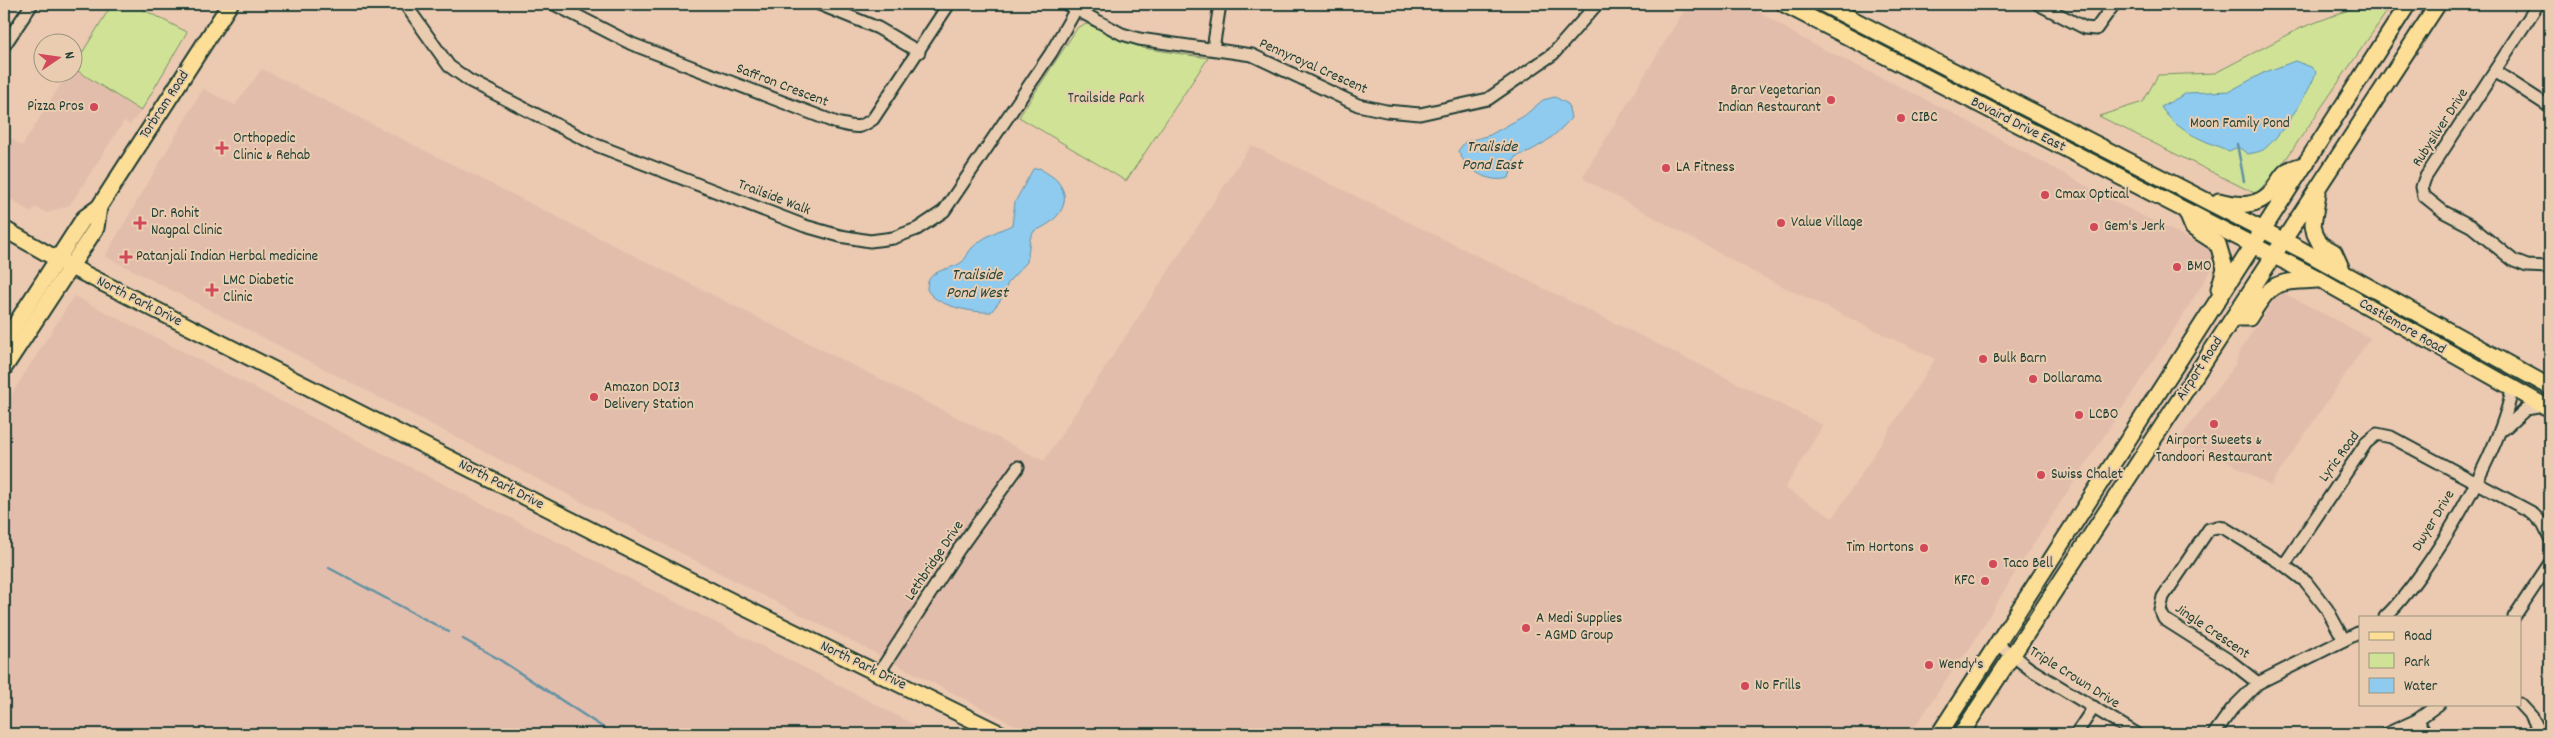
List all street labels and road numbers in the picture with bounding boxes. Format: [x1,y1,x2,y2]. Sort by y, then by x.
street label: Pennyroyal Crescent [1255,33,1371,101]
street label: Saffron Crescent [733,58,832,114]
street label: Torbram Road [135,66,195,144]
street label: Rubysilver Drive [2407,84,2475,172]
street label: Bovaird Drive East [1967,92,2070,159]
street label: Trailside Walk [734,174,814,222]
street label: North Park Drive [92,271,186,333]
street label: Castlemore Road [2354,293,2450,361]
street label: Airport Road [2171,333,2229,405]
street label: Lyric Road [2314,427,2366,487]
street label: North Park Drive [454,454,548,516]
street label: Dwyer Drive [2407,486,2461,556]
street label: Lethbridge Drive [900,516,970,605]
street label: Jingle Crescent [2170,599,2254,666]
street label: North Park Drive [816,636,910,697]
street label: Triple Crown Drive [2024,641,2124,715]

